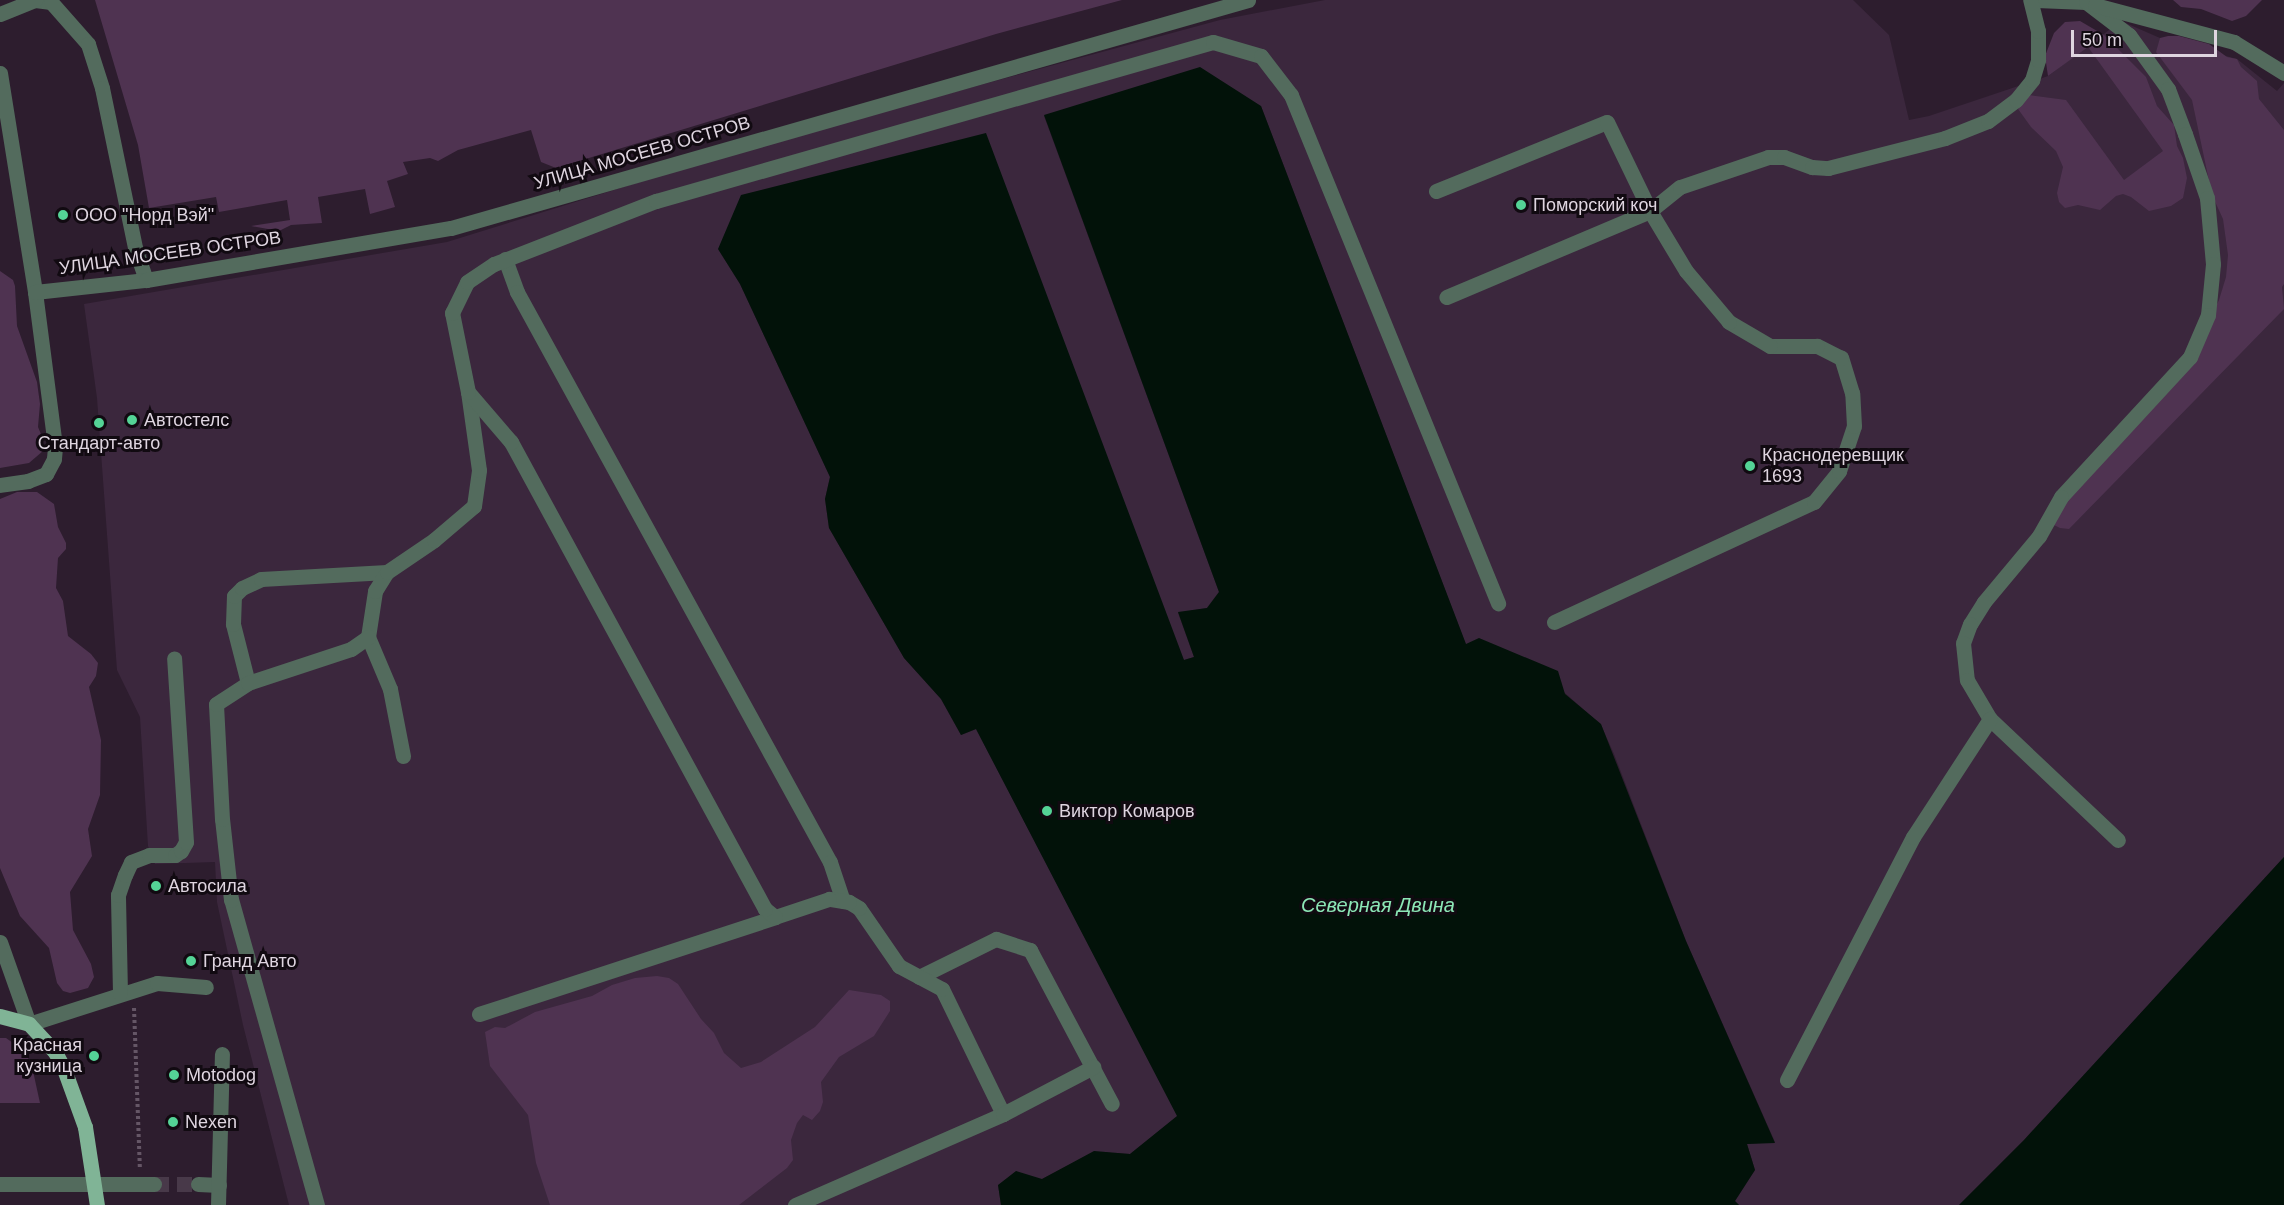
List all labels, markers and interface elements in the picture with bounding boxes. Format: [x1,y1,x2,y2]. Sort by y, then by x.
scale bar [2074,18,2220,56]
text: 50 m [2082,30,2122,50]
street label: УЛИЦА МОСЕЕВ ОСТРОВ [531,112,753,194]
place label: Поморский коч [1533,194,1657,216]
marker: Поморский коч [1514,198,1528,212]
place label: ООО "Норд Вэй" [75,204,214,226]
marker: ООО "Норд Вэй" [56,208,70,222]
street label: УЛИЦА МОСЕЕВ ОСТРОВ [58,227,282,279]
place label: Автостелс [144,409,229,431]
marker: Автостелс [125,413,139,427]
marker: Стандарт-авто [92,416,106,430]
place label: Стандарт-авто [38,432,160,454]
place label: Краснодеревщик 1693 [1762,445,1904,488]
marker: Краснодеревщик 1693 [1743,459,1757,473]
place label: Виктор Комаров [1059,800,1195,822]
marker: Виктор Комаров [1040,804,1054,818]
place label: Автосила [168,875,247,897]
marker: Автосила [149,879,163,893]
water label: Северная Двина [1301,893,1455,917]
place label: Гранд Авто [203,950,296,972]
marker: Гранд Авто [184,954,198,968]
place label: Красная кузница [13,1035,82,1078]
marker: Красная кузница [87,1049,101,1063]
place label: Motodog [186,1064,256,1086]
marker: Motodog [167,1068,181,1082]
place label: Nexen [185,1111,237,1133]
marker: Nexen [166,1115,180,1129]

